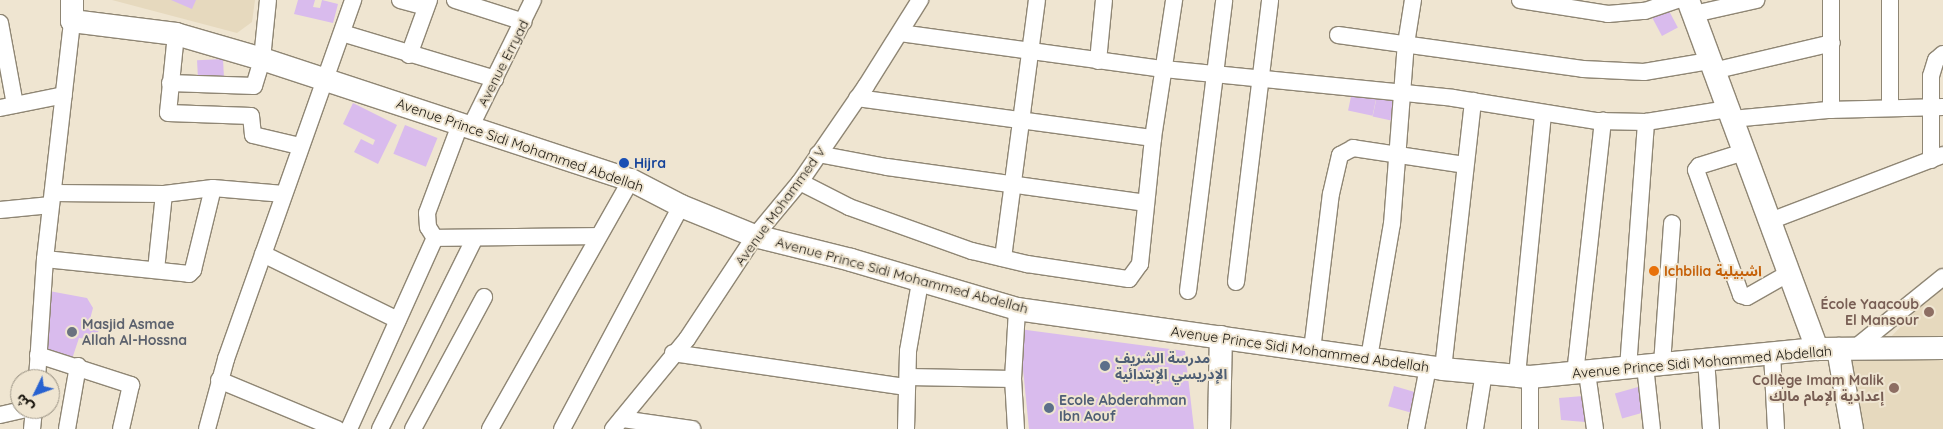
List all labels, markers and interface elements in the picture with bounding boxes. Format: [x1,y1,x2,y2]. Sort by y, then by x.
street label: Avenue Erryad [474,17,532,109]
street label: Avenue Prince Sidi Mohammed Abdellah [394,95,646,195]
street label: Avenue Mohammed V [731,143,829,269]
place label: Hijra [634,155,666,171]
marker: Hijra [618,157,630,169]
street label: Avenue Prince Sidi Mohammed Abdellah [774,233,1030,317]
place label: Ichbilia اشبيلية [1664,263,1762,279]
marker: Ichbilia اشبيلية [1648,265,1660,277]
place label: École Yaacoub El Mansour [1821,296,1919,328]
marker: École Yaacoub El Mansour [1923,306,1935,318]
place label: Masjid Asmae Allah Al-Hossna [82,316,187,348]
street label: Avenue Prince Sidi Mohammed Abdellah [1170,323,1430,375]
marker: Masjid Asmae Allah Al-Hossna [66,326,78,338]
street label: Avenue Prince Sidi Mohammed Abdellah [1571,342,1833,382]
place label: مدرسة الشريف الإدريسي الإبتدائية [1115,350,1227,382]
marker: مدرسة الشريف الإدريسي الإبتدائية [1099,360,1111,372]
north arrow [10,369,60,419]
place label: Collège Imam Malik إعدادية الإمام مالك [1752,372,1884,404]
marker: Collège Imam Malik إعدادية الإمام مالك [1888,382,1900,394]
text: ش [11,390,38,417]
place label: Ecole Abderahman Ibn Aouf [1059,392,1187,424]
marker: Ecole Abderahman Ibn Aouf [1043,402,1055,414]

